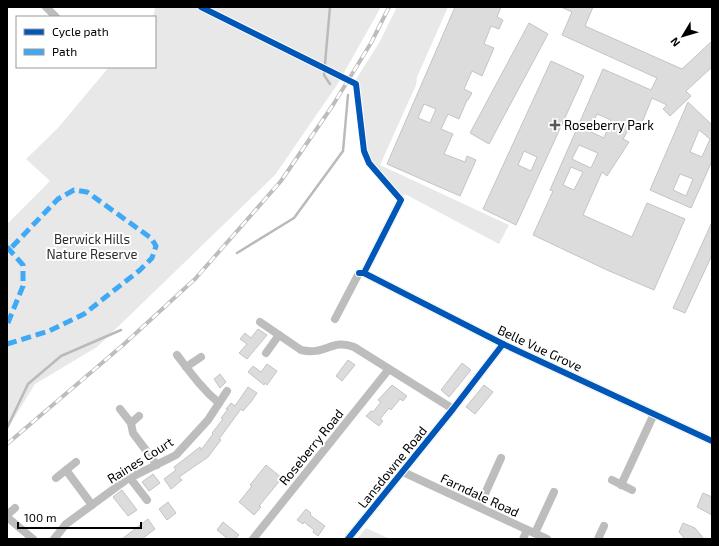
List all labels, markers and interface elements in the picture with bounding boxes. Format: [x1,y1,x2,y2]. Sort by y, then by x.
legend [16,16,156,68]
north arrow [663,16,703,56]
text: Cycle path [52,24,109,38]
text: N [667,35,682,50]
text: Path [52,44,77,58]
place label: Roseberry Park [564,117,654,133]
marker: Roseberry Park [549,119,561,131]
park label: Berwick Hills Nature Reserve [46,231,138,262]
street label: Belle Vue Grove [495,321,585,375]
street label: Roseberry Road [275,406,347,488]
street label: Lansdowne Road [354,423,430,511]
street label: Raines Court [104,433,176,487]
street label: Farndale Road [438,470,522,520]
scale bar [18,504,141,530]
text: 100 m [24,510,56,524]

